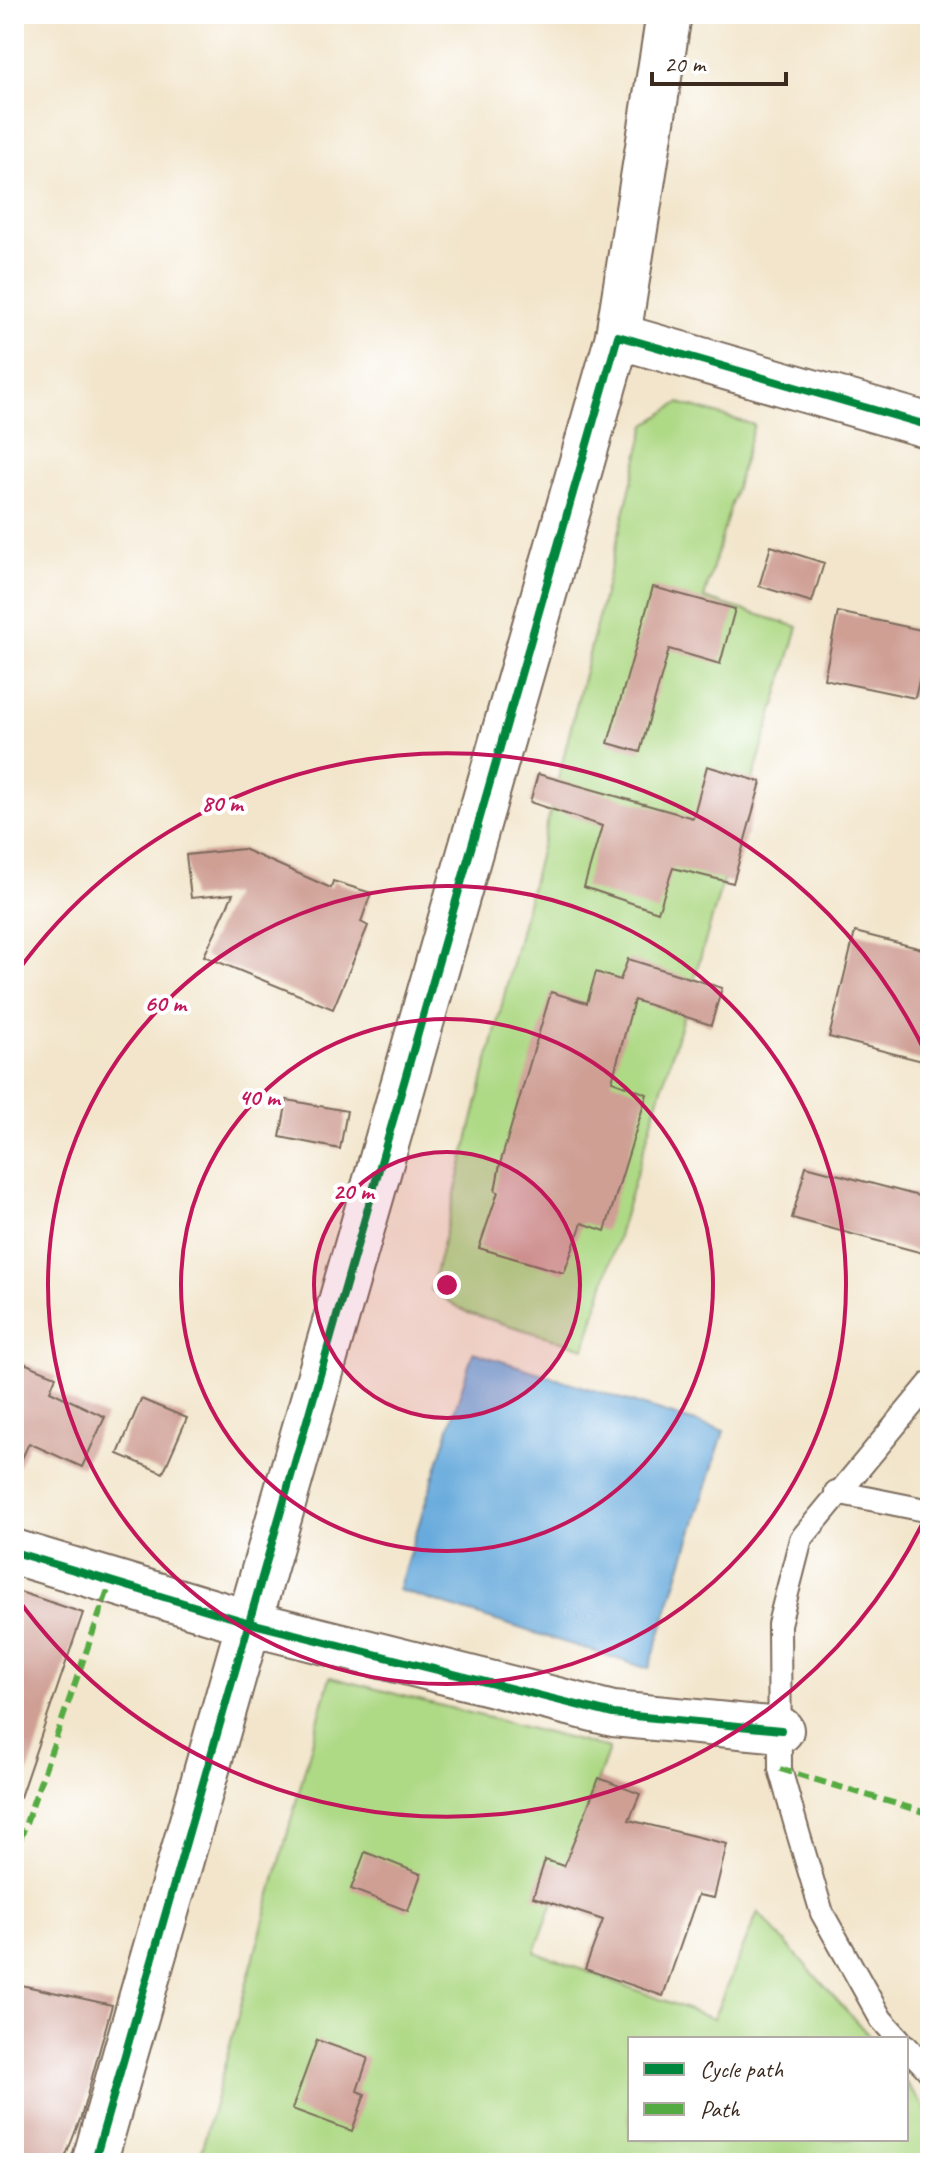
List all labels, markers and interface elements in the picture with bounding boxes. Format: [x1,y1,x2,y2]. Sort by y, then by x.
scale bar [652,36,786,86]
text: 20 m [664,49,707,79]
text: 80 m [201,788,245,818]
text: 60 m [144,988,188,1018]
text: 40 m [238,1082,282,1112]
text: 20 m [332,1176,376,1206]
centre of rings [433,1271,461,1299]
legend [628,2037,908,2141]
text: Cycle path [700,2054,784,2084]
text: Path [700,2094,741,2124]

